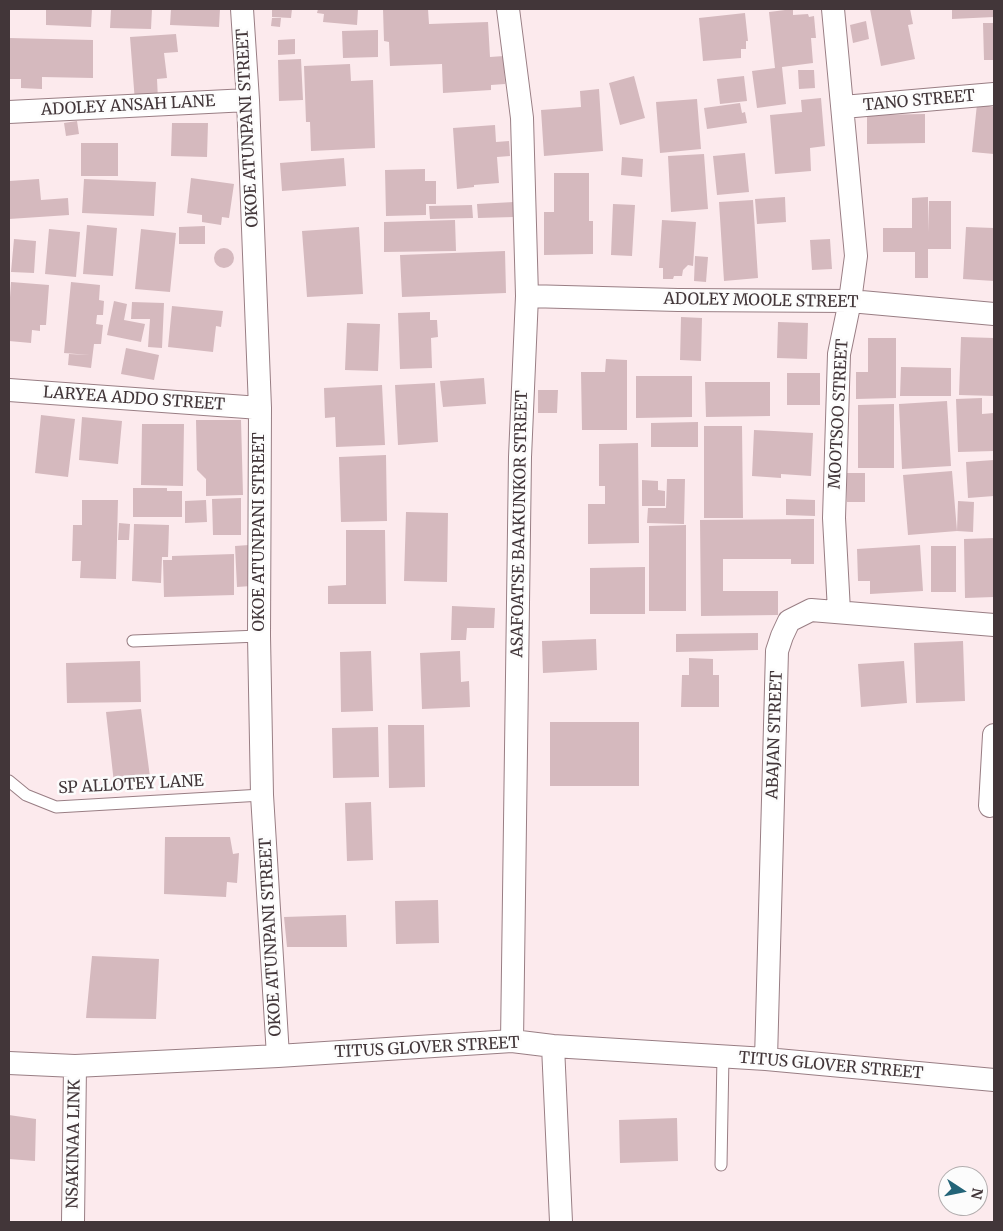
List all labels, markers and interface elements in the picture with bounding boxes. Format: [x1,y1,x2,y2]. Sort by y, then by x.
street label: OKOE ATUNPANI STREET [233,28,263,228]
street label: TANO STREET [862,87,976,115]
street label: ADOLEY ANSAH LANE [40,92,216,120]
street label: ADOLEY MOOLE STREET [663,290,859,312]
street label: MOOTSOO STREET [825,338,853,490]
street label: LARYEA ADDO STREET [42,383,226,415]
street label: ASAFOATSE BAAKUNKOR STREET [508,390,532,658]
street label: OKOE ATUNPANI STREET [249,432,269,632]
street label: ABAJAN STREET [763,670,787,800]
street label: SP ALLOTEY LANE [58,772,204,798]
street label: OKOE ATUNPANI STREET [256,837,286,1037]
street label: TITUS GLOVER STREET [334,1034,520,1062]
street label: TITUS GLOVER STREET [738,1048,924,1084]
street label: NSAKINAA LINK [63,1079,85,1209]
north arrow [938,1166,988,1216]
text: N [967,1187,987,1201]

